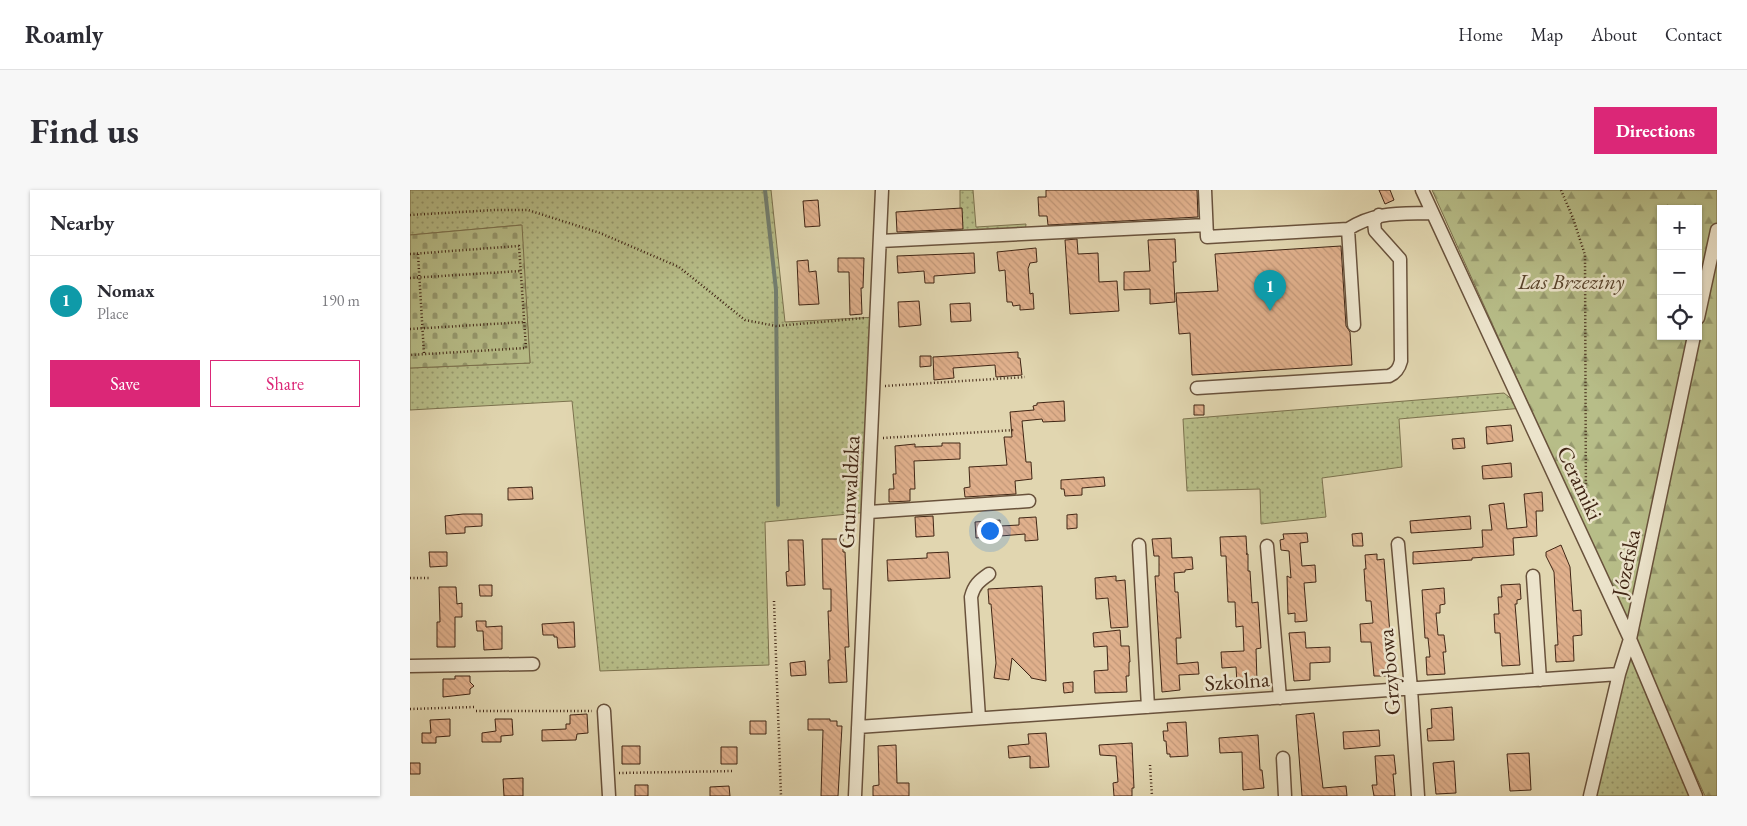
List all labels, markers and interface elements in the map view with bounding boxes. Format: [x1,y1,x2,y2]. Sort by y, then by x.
text: Roamly [25,19,103,50]
text: Home [1458,23,1503,46]
text: Map [1531,23,1563,46]
text: About [1591,23,1637,46]
text: Contact [1665,23,1722,46]
button: Directions [1594,107,1717,154]
text: Find us [30,108,139,153]
map controls [1657,205,1702,340]
button: + [1657,205,1702,250]
text: Nearby [50,209,114,236]
button: − [1657,250,1702,295]
park label: Las Brzeziny [1517,267,1624,296]
pin: 1 [1254,270,1286,311]
text: Nomax [97,278,155,303]
text: 1 [62,290,70,311]
text: 190 m [321,290,360,311]
button: locate [1657,295,1702,340]
text: Place [97,303,129,324]
button: Save [50,360,200,407]
button: Share [210,360,360,407]
street label: Grunwaldzka [832,434,866,549]
street label: Ceramiki [1550,441,1610,525]
your location [977,518,1003,544]
street label: Józefska [1604,526,1647,601]
street label: Grzybowa [1371,627,1407,716]
street label: Szkolna [1204,664,1271,698]

